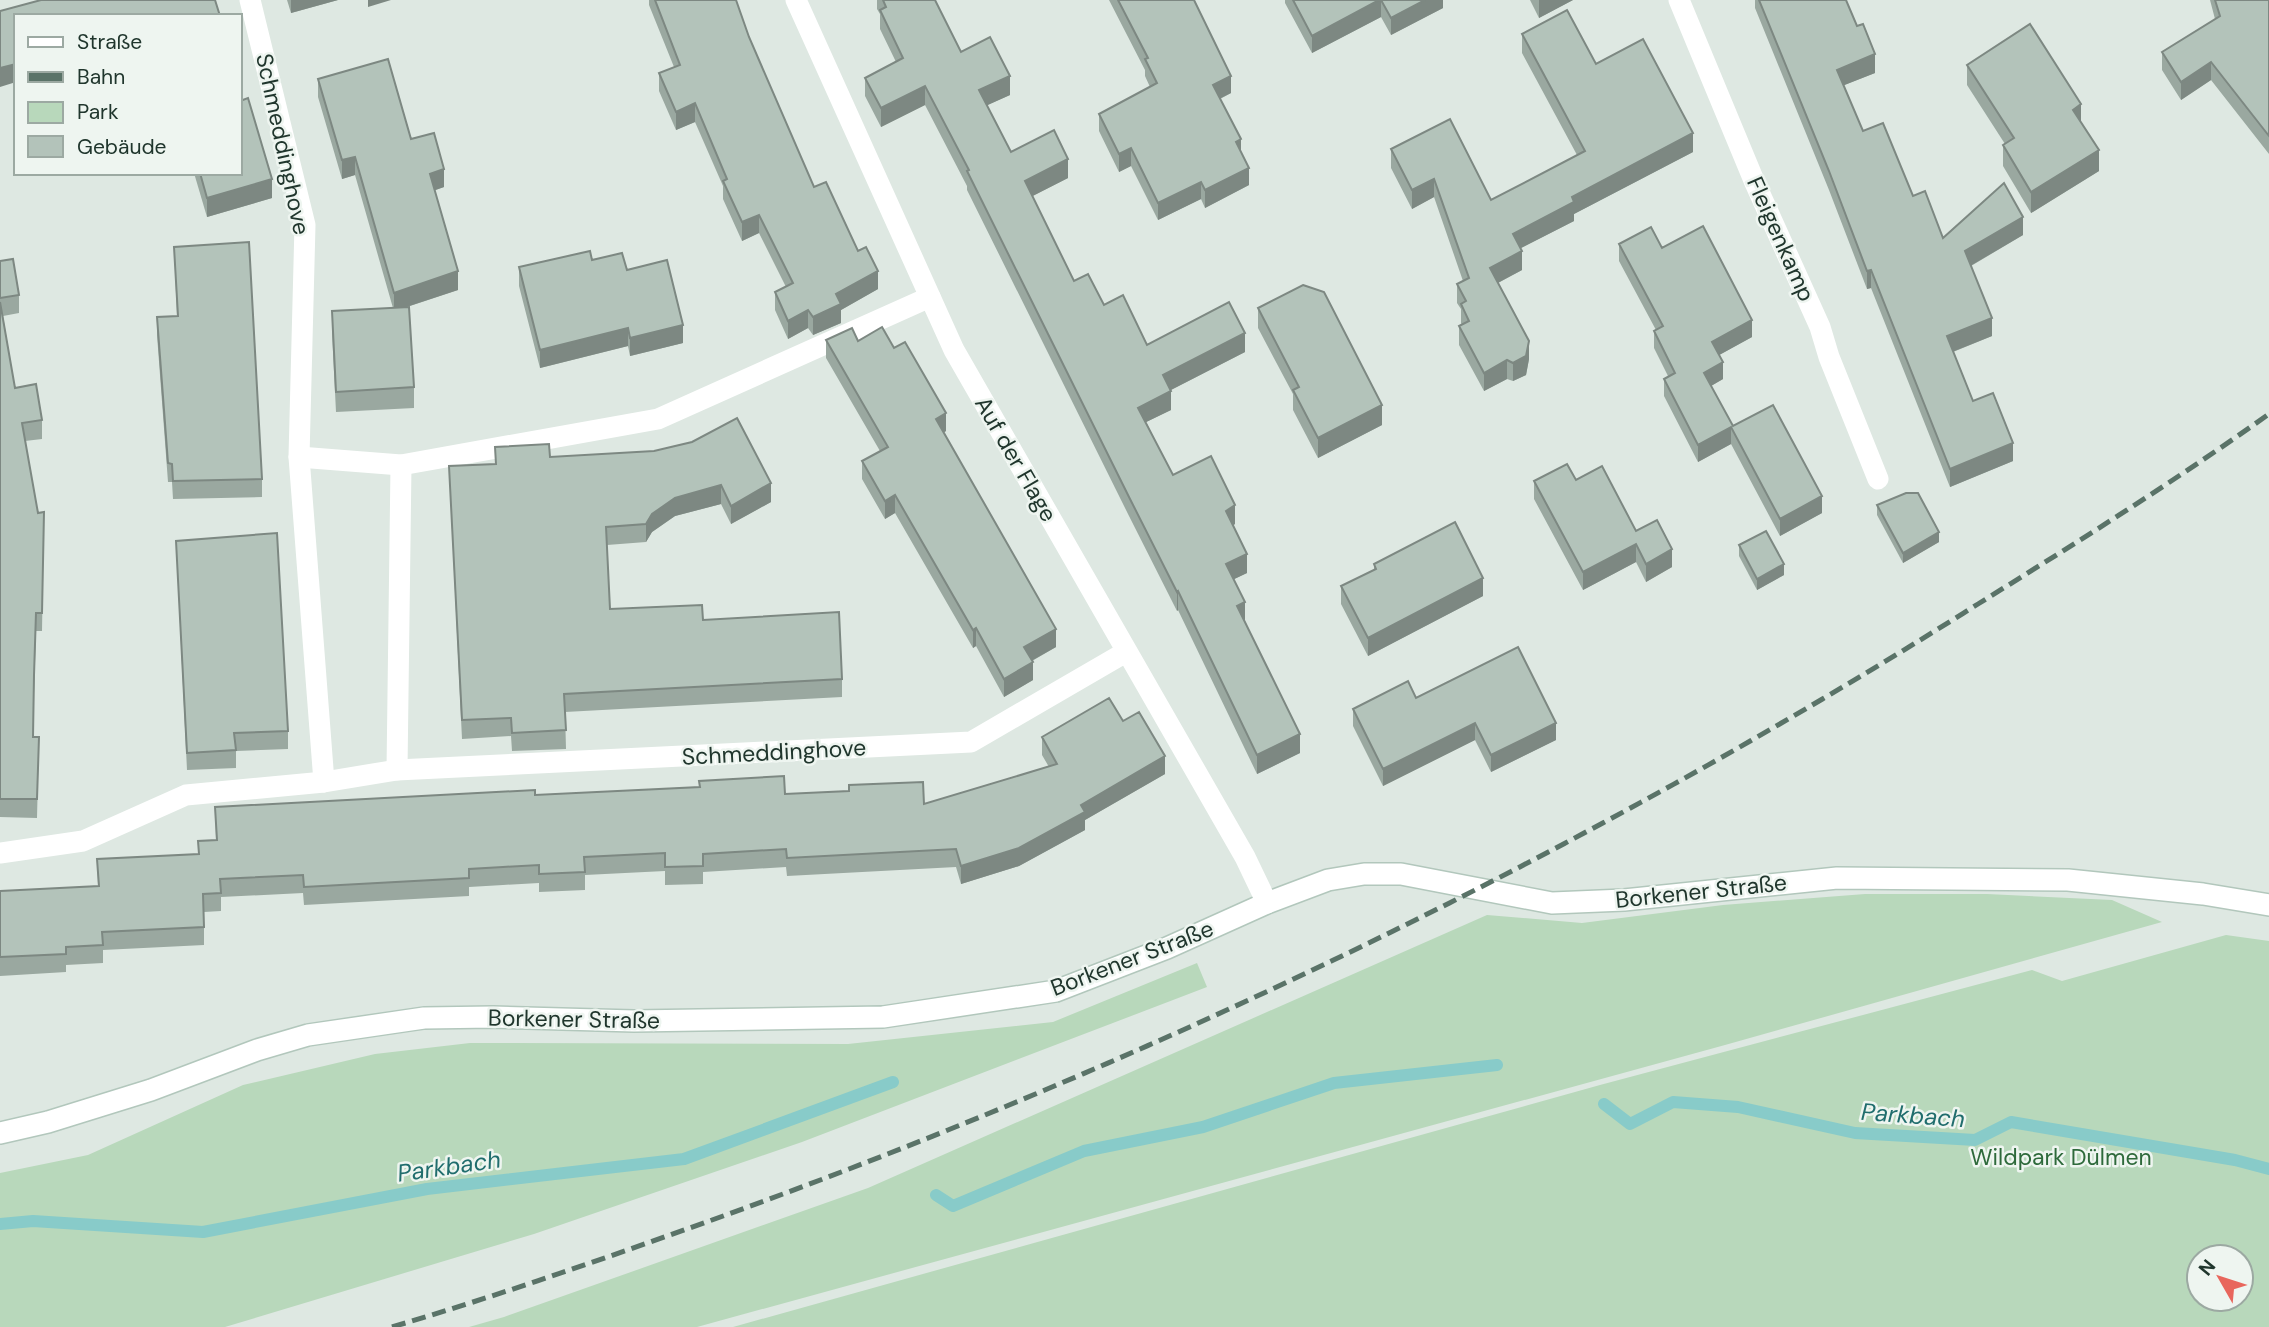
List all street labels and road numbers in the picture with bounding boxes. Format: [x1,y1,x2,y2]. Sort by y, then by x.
street label: Schmeddinghove [249,51,317,237]
street label: Fleigenkamp [1740,172,1822,306]
street label: Auf der Flage [968,391,1064,527]
street label: Schmeddinghove [681,732,867,772]
street label: Borkener Straße [1614,867,1788,915]
street label: Borkener Straße [1046,913,1218,1003]
street label: Borkener Straße [488,1003,660,1035]

